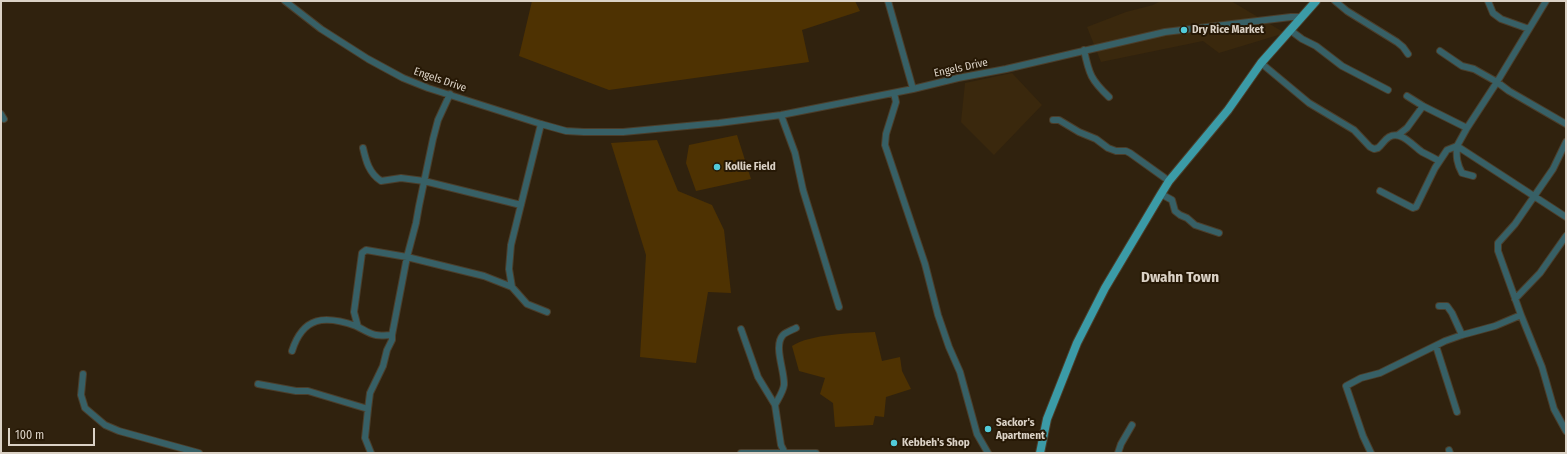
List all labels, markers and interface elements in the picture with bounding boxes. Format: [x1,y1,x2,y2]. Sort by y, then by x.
place label: Dry Rice Market [1192,23,1264,37]
marker: Dry Rice Market [1179,25,1189,35]
street label: Engels Drive [933,56,989,80]
street label: Engels Drive [412,65,468,95]
place label: Kollie Field [725,160,776,174]
marker: Kollie Field [712,162,722,172]
district label: Dwahn Town [1141,269,1219,287]
place label: Sackor's Apartment [996,416,1045,442]
scale bar [10,420,97,446]
marker: Sackor's Apartment [983,424,993,434]
text: 100 m [15,428,44,442]
place label: Kebbeh's Shop [902,436,970,450]
marker: Kebbeh's Shop [889,438,899,448]

